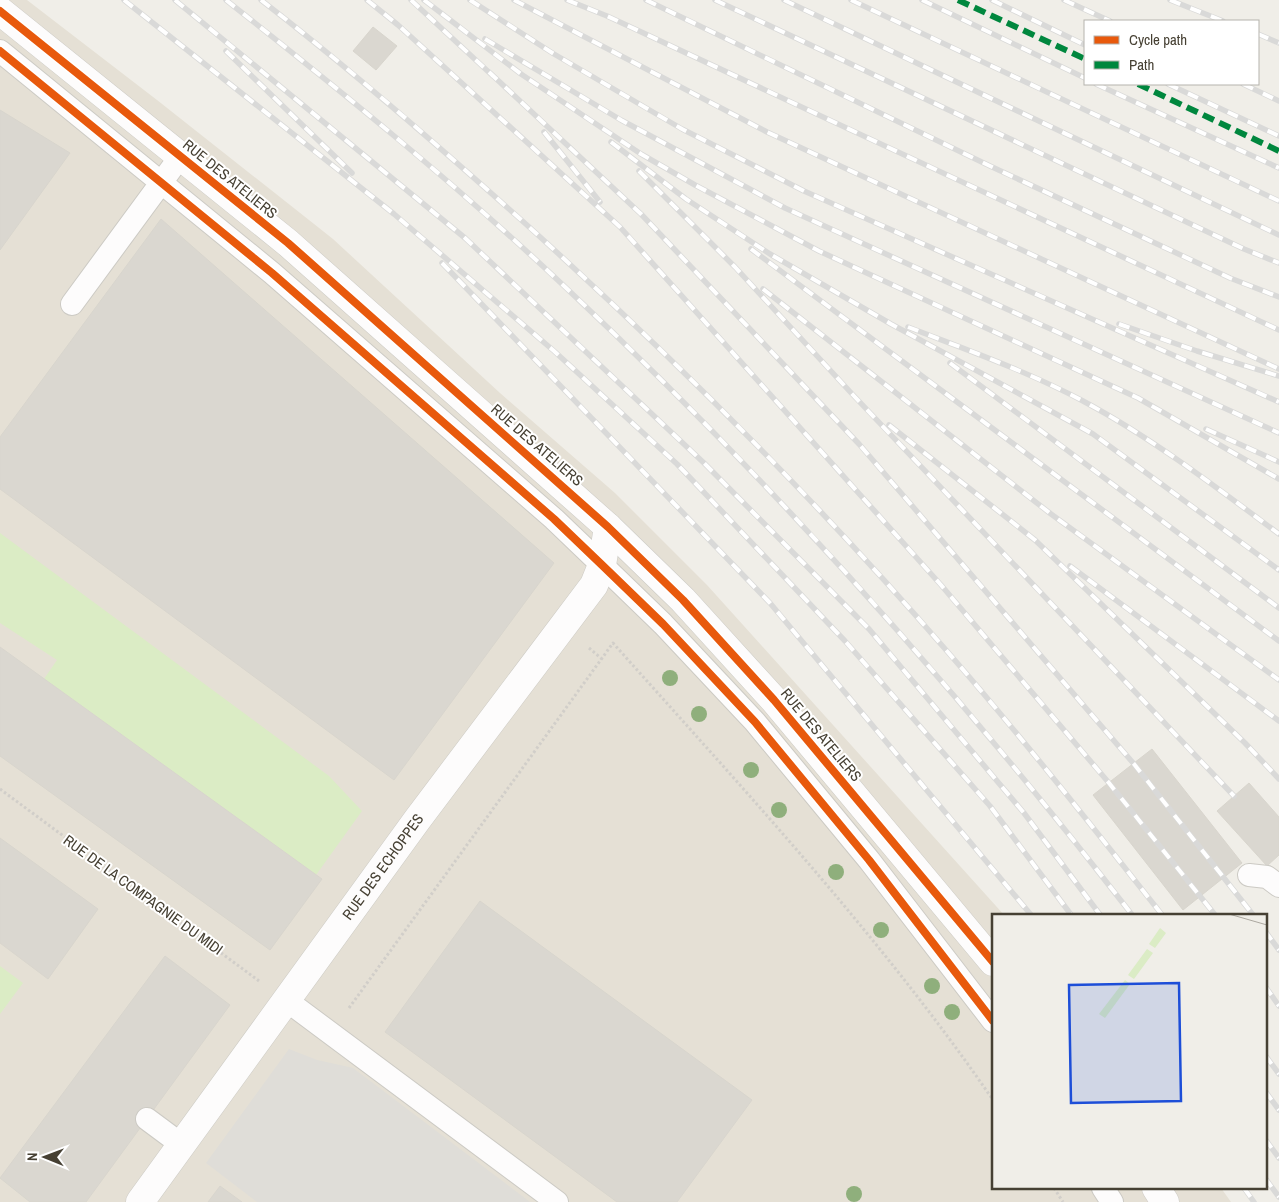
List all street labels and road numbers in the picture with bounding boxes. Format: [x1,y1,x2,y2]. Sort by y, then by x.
street label: RUE DES ATELIERS [179,134,282,223]
street label: RUE DES ATELIERS [487,399,588,491]
street label: RUE DES ATELIERS [776,683,867,786]
street label: RUE DES ECHOPPES [337,809,428,924]
street label: RUE DE LA COMPAGNIE DU MIDI [59,830,227,960]

